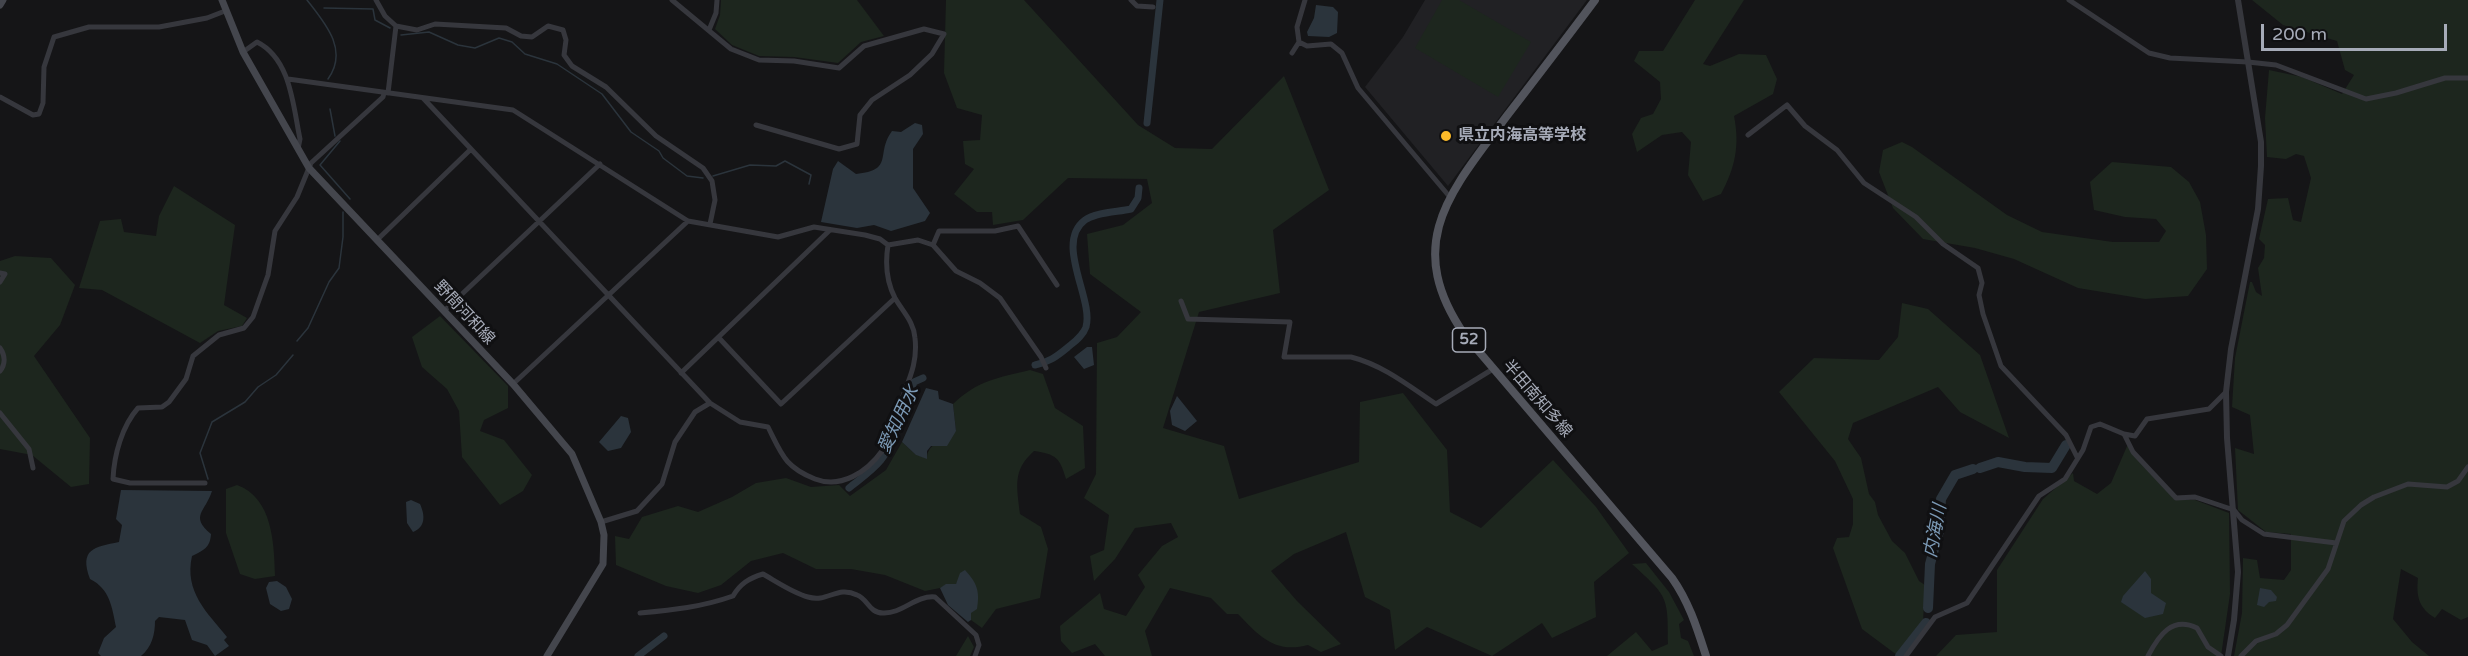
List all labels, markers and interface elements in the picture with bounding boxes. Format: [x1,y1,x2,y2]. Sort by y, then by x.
scale bar [2264,12,2450,50]
text: 200 m [2272,23,2327,45]
place label: 県立内海高等学校 [1458,126,1586,146]
marker: 県立内海高等学校 [1439,129,1453,143]
street label: 野間河和線 [430,277,498,349]
road number: 52 [1452,328,1486,352]
street label: 半田南知多線 [1498,356,1576,442]
water label: 愛知用水 [874,383,924,457]
water label: 内海川 [1920,502,1952,560]

